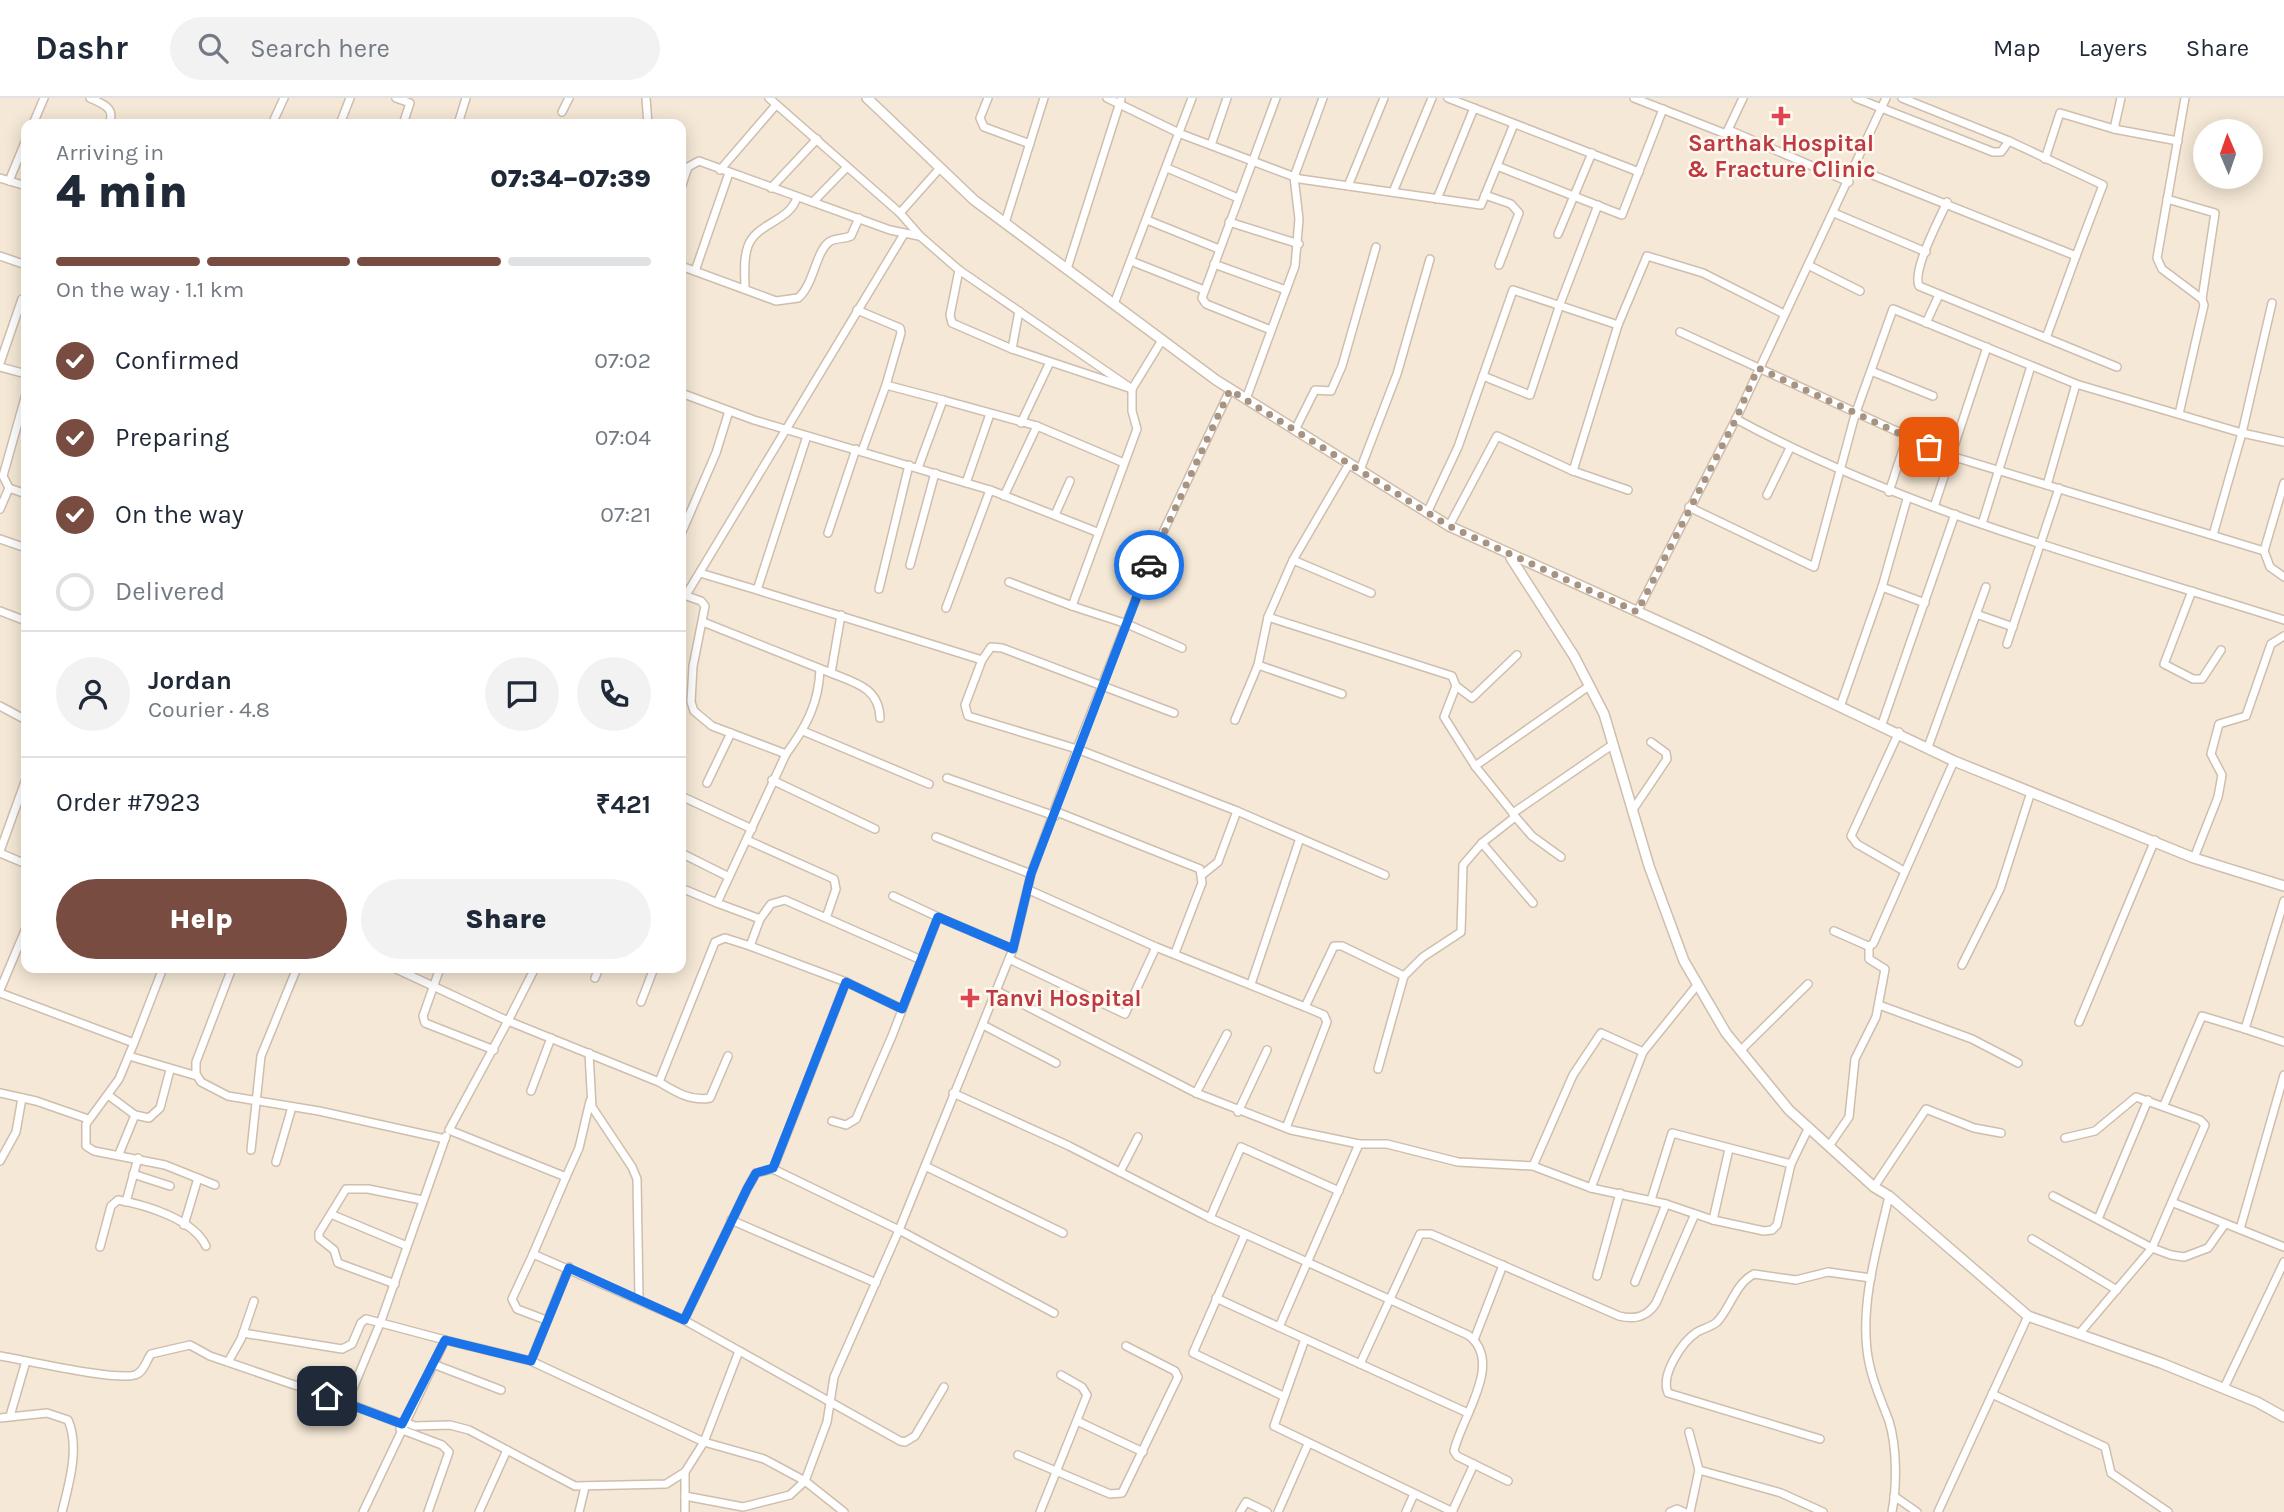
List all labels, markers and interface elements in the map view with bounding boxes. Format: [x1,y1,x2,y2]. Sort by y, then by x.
search box [170,17,660,80]
text: Dashr [35,29,128,67]
icon: search [194,29,232,67]
text: Search here [250,33,390,64]
text: Map [1993,34,2041,62]
text: Layers [2079,34,2148,62]
text: Share [2186,34,2249,62]
marker: Sarthak Hospital & Fracture Clinic [1771,106,1791,126]
north arrow [2193,119,2263,189]
map controls [2193,119,2263,189]
place label: Sarthak Hospital & Fracture Clinic [1687,130,1875,183]
text: Arriving in [56,139,164,166]
text: 07:34–07:39 [490,163,651,194]
text: 4 min [56,165,188,219]
text: On the way · 1.1 km [56,276,244,303]
icon: check [56,342,94,380]
text: Confirmed [115,345,240,376]
text: 07:02 [594,347,651,374]
pin [1899,417,1959,477]
icon: check [56,419,94,457]
text: Preparing [115,422,229,453]
text: 07:04 [595,424,651,451]
icon: bag [1910,428,1948,466]
icon: check [56,496,94,534]
text: On the way [115,499,244,530]
text: 07:21 [600,501,651,528]
courier [1114,530,1184,600]
icon: car [1130,546,1168,584]
text: Delivered [115,576,225,607]
button: person [56,657,130,731]
button: chat [485,657,559,731]
button: phone [577,657,651,731]
text: Jordan [148,665,232,696]
text: Courier · 4.8 [148,696,270,723]
text: Order #7923 [56,787,200,818]
text: ₹421 [596,789,651,820]
button: Help [56,879,347,959]
button: Share [361,879,651,959]
place label: Tanvi Hospital [986,985,1142,1012]
marker: Tanvi Hospital [960,988,980,1008]
pin [297,1366,357,1426]
icon: home [308,1377,346,1415]

